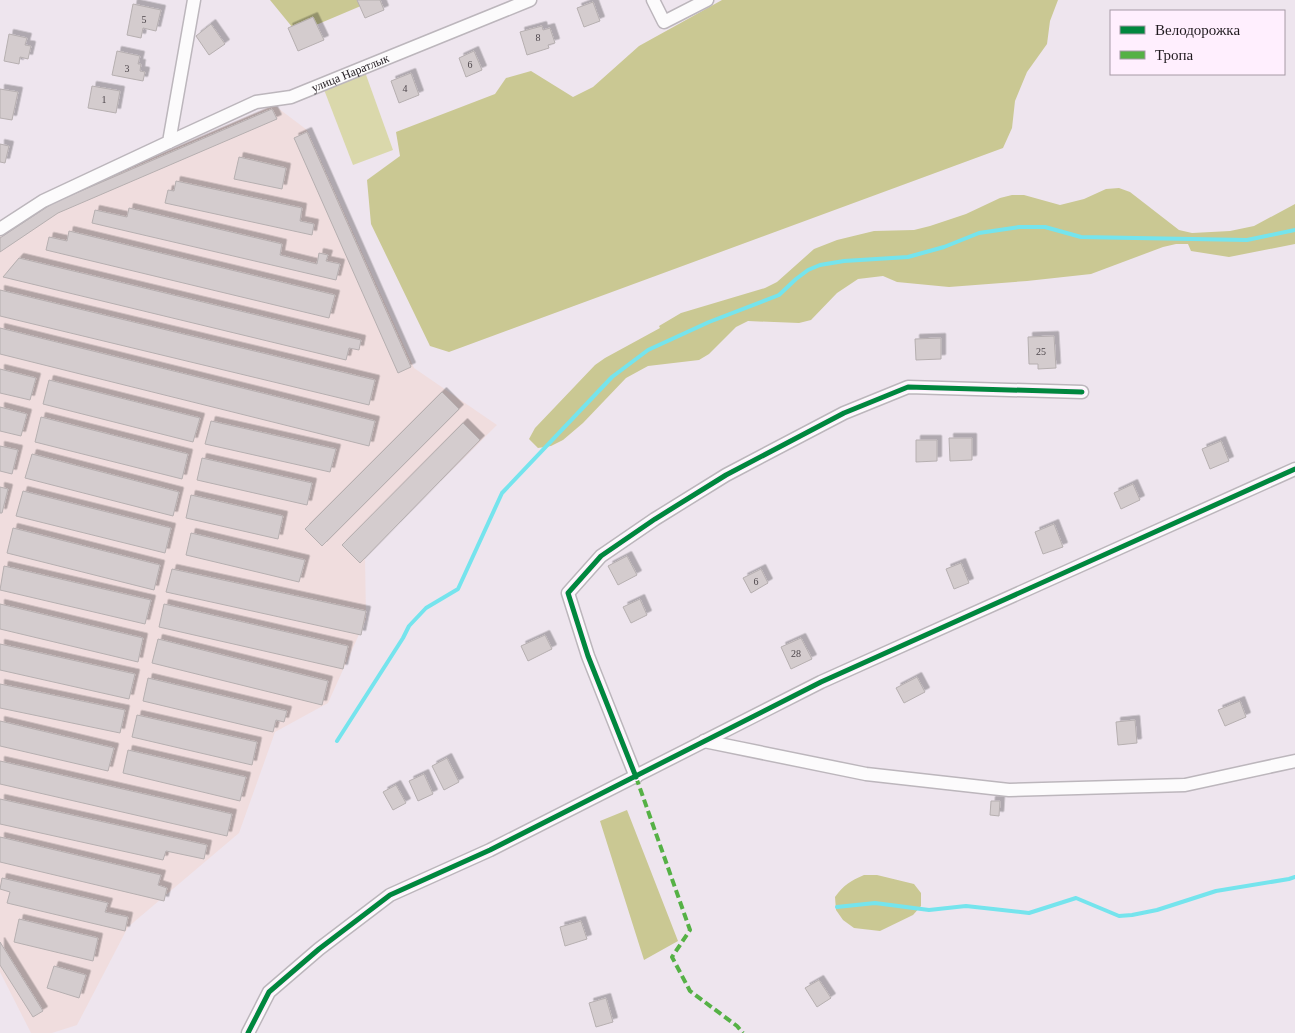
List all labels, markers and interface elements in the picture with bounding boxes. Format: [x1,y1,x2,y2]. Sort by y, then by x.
legend [1110,10,1285,75]
house number: 5 [142,14,147,25]
text: Велодорожка [1155,22,1240,38]
house number: 8 [536,32,541,43]
text: Тропа [1155,47,1194,63]
street label: улица Наратлык [309,51,391,95]
house number: 6 [468,59,473,70]
house number: 3 [125,63,130,74]
house number: 4 [403,83,408,94]
house number: 1 [102,94,107,105]
house number: 25 [1036,346,1046,357]
house number: 6 [754,576,759,587]
house number: 28 [791,648,801,659]

